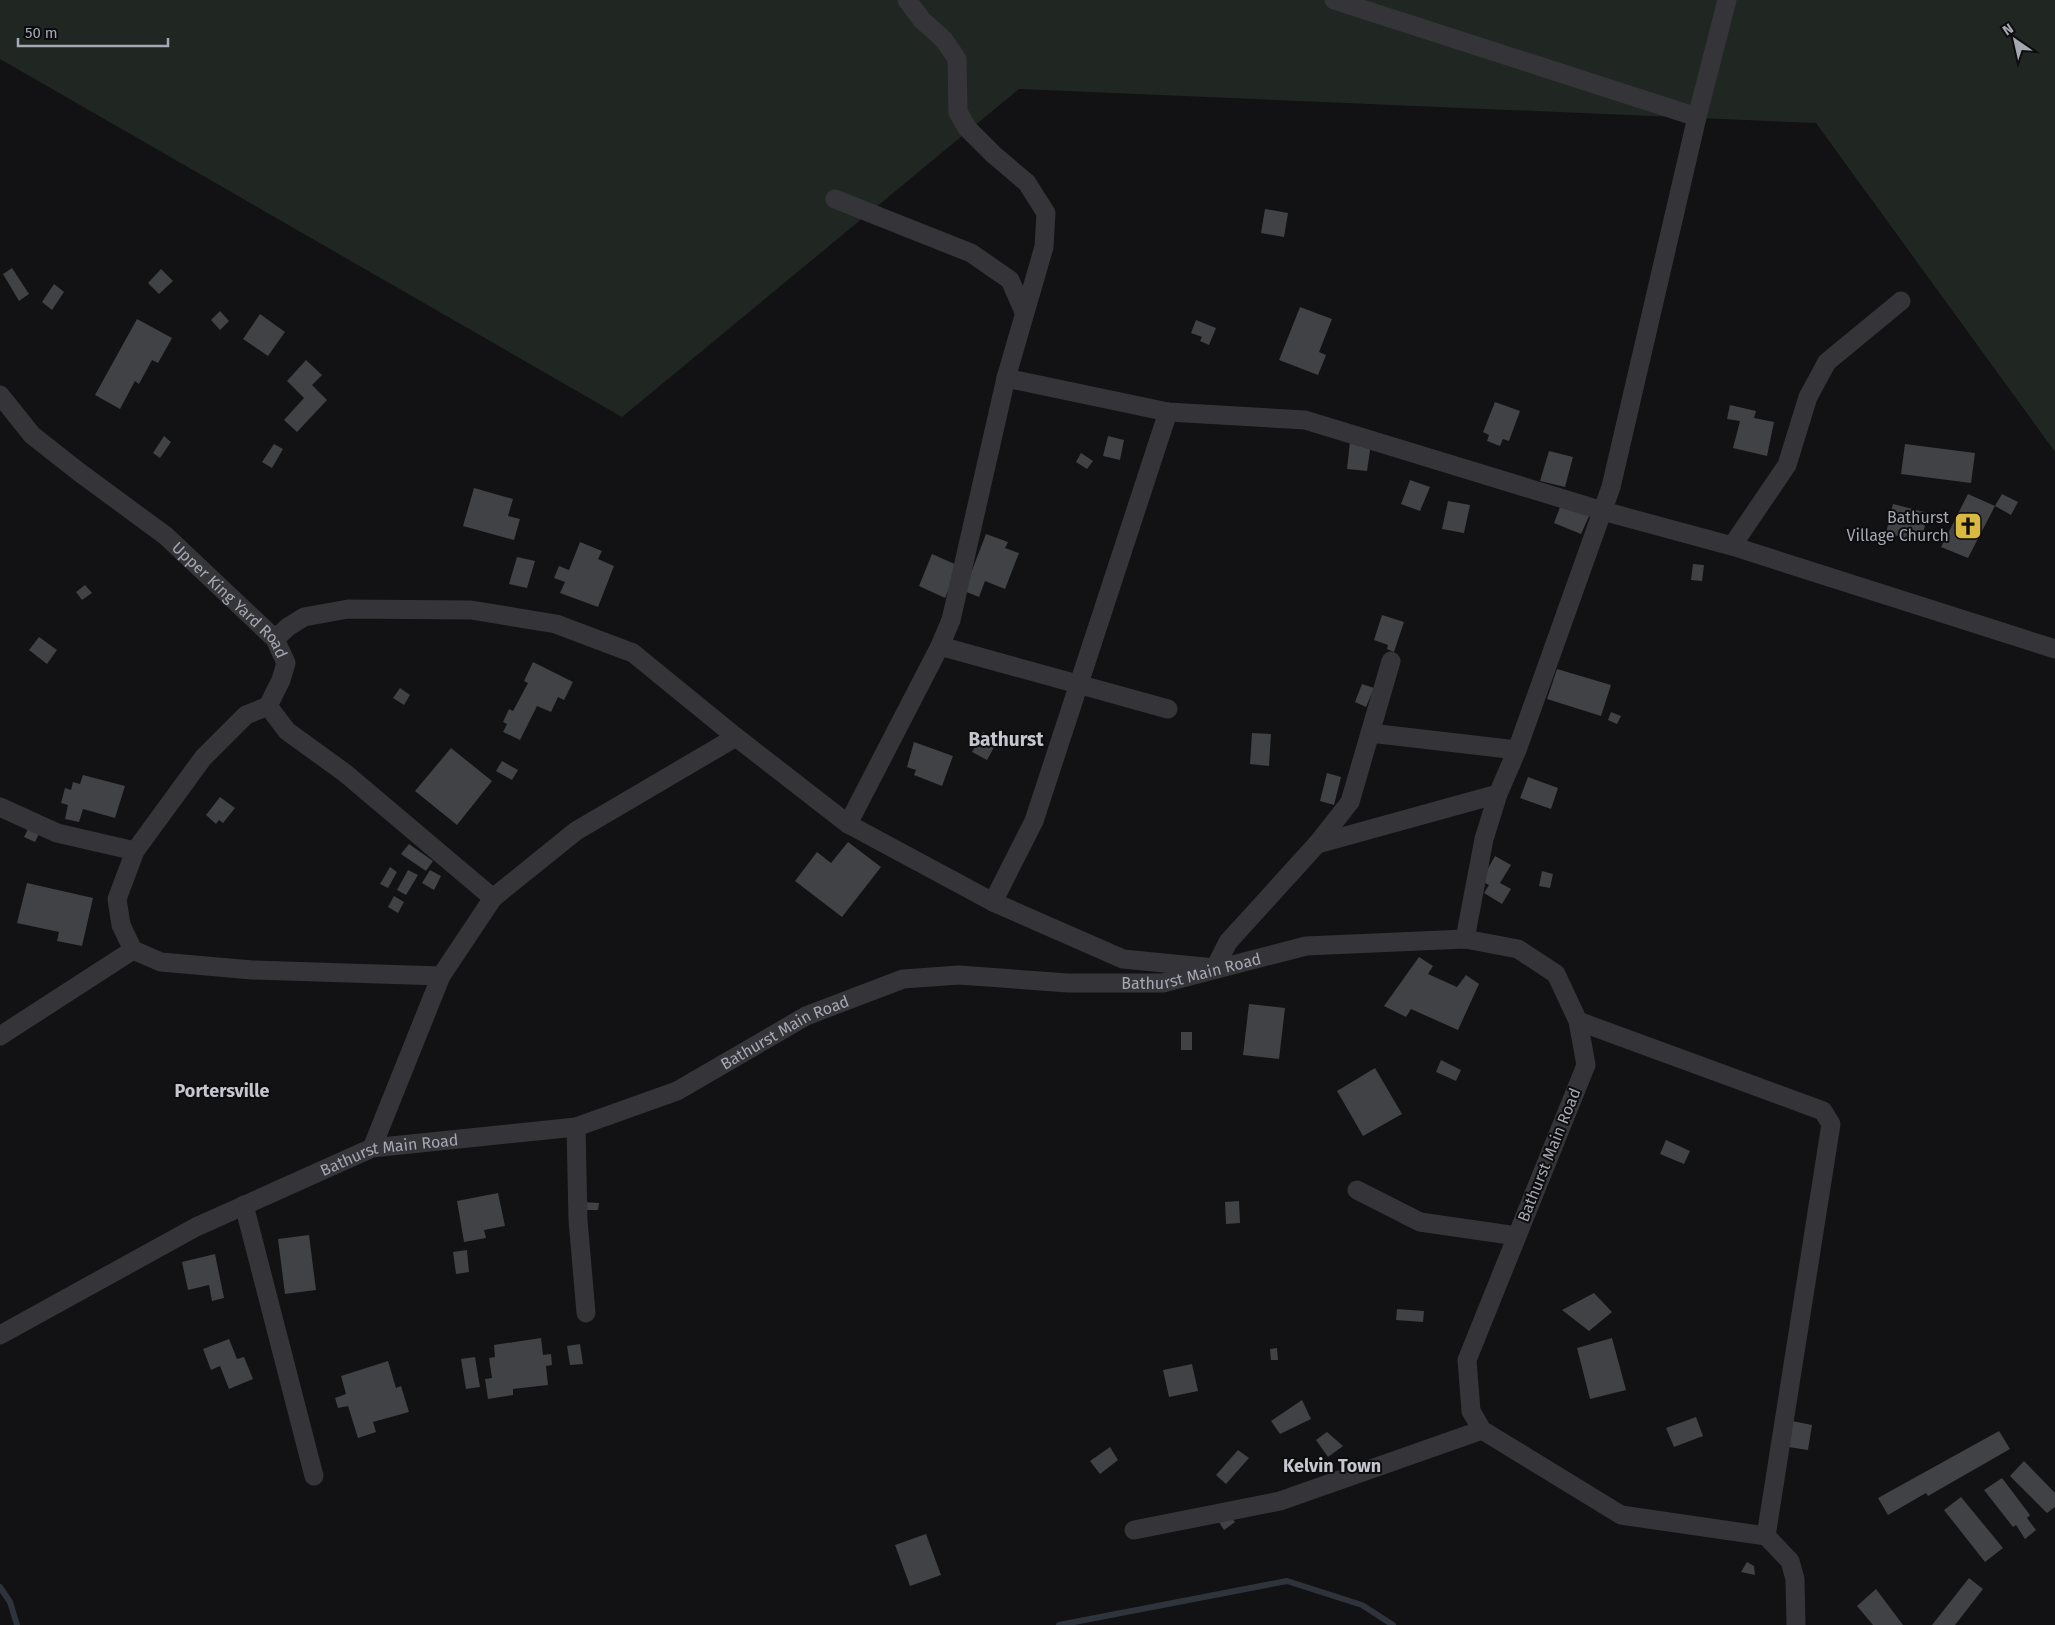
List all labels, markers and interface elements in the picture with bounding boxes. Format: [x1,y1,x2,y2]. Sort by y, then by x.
scale bar [18,15,168,47]
north arrow [1990,15,2040,65]
text: N [1999,20,2017,39]
text: 50 m [25,24,58,42]
place label: Bathurst Village Church [1847,508,1949,545]
church icon: Bathurst Village Church [1953,511,1983,541]
street label: Upper King Yard Road [168,537,292,661]
district label: Bathurst [968,728,1044,751]
street label: Bathurst Main Road [1121,949,1263,993]
street label: Bathurst Main Road [717,991,852,1073]
district label: Portersville [175,1080,269,1102]
street label: Bathurst Main Road [1514,1085,1584,1225]
street label: Bathurst Main Road [317,1130,459,1180]
district label: Kelvin Town [1283,1455,1381,1477]

